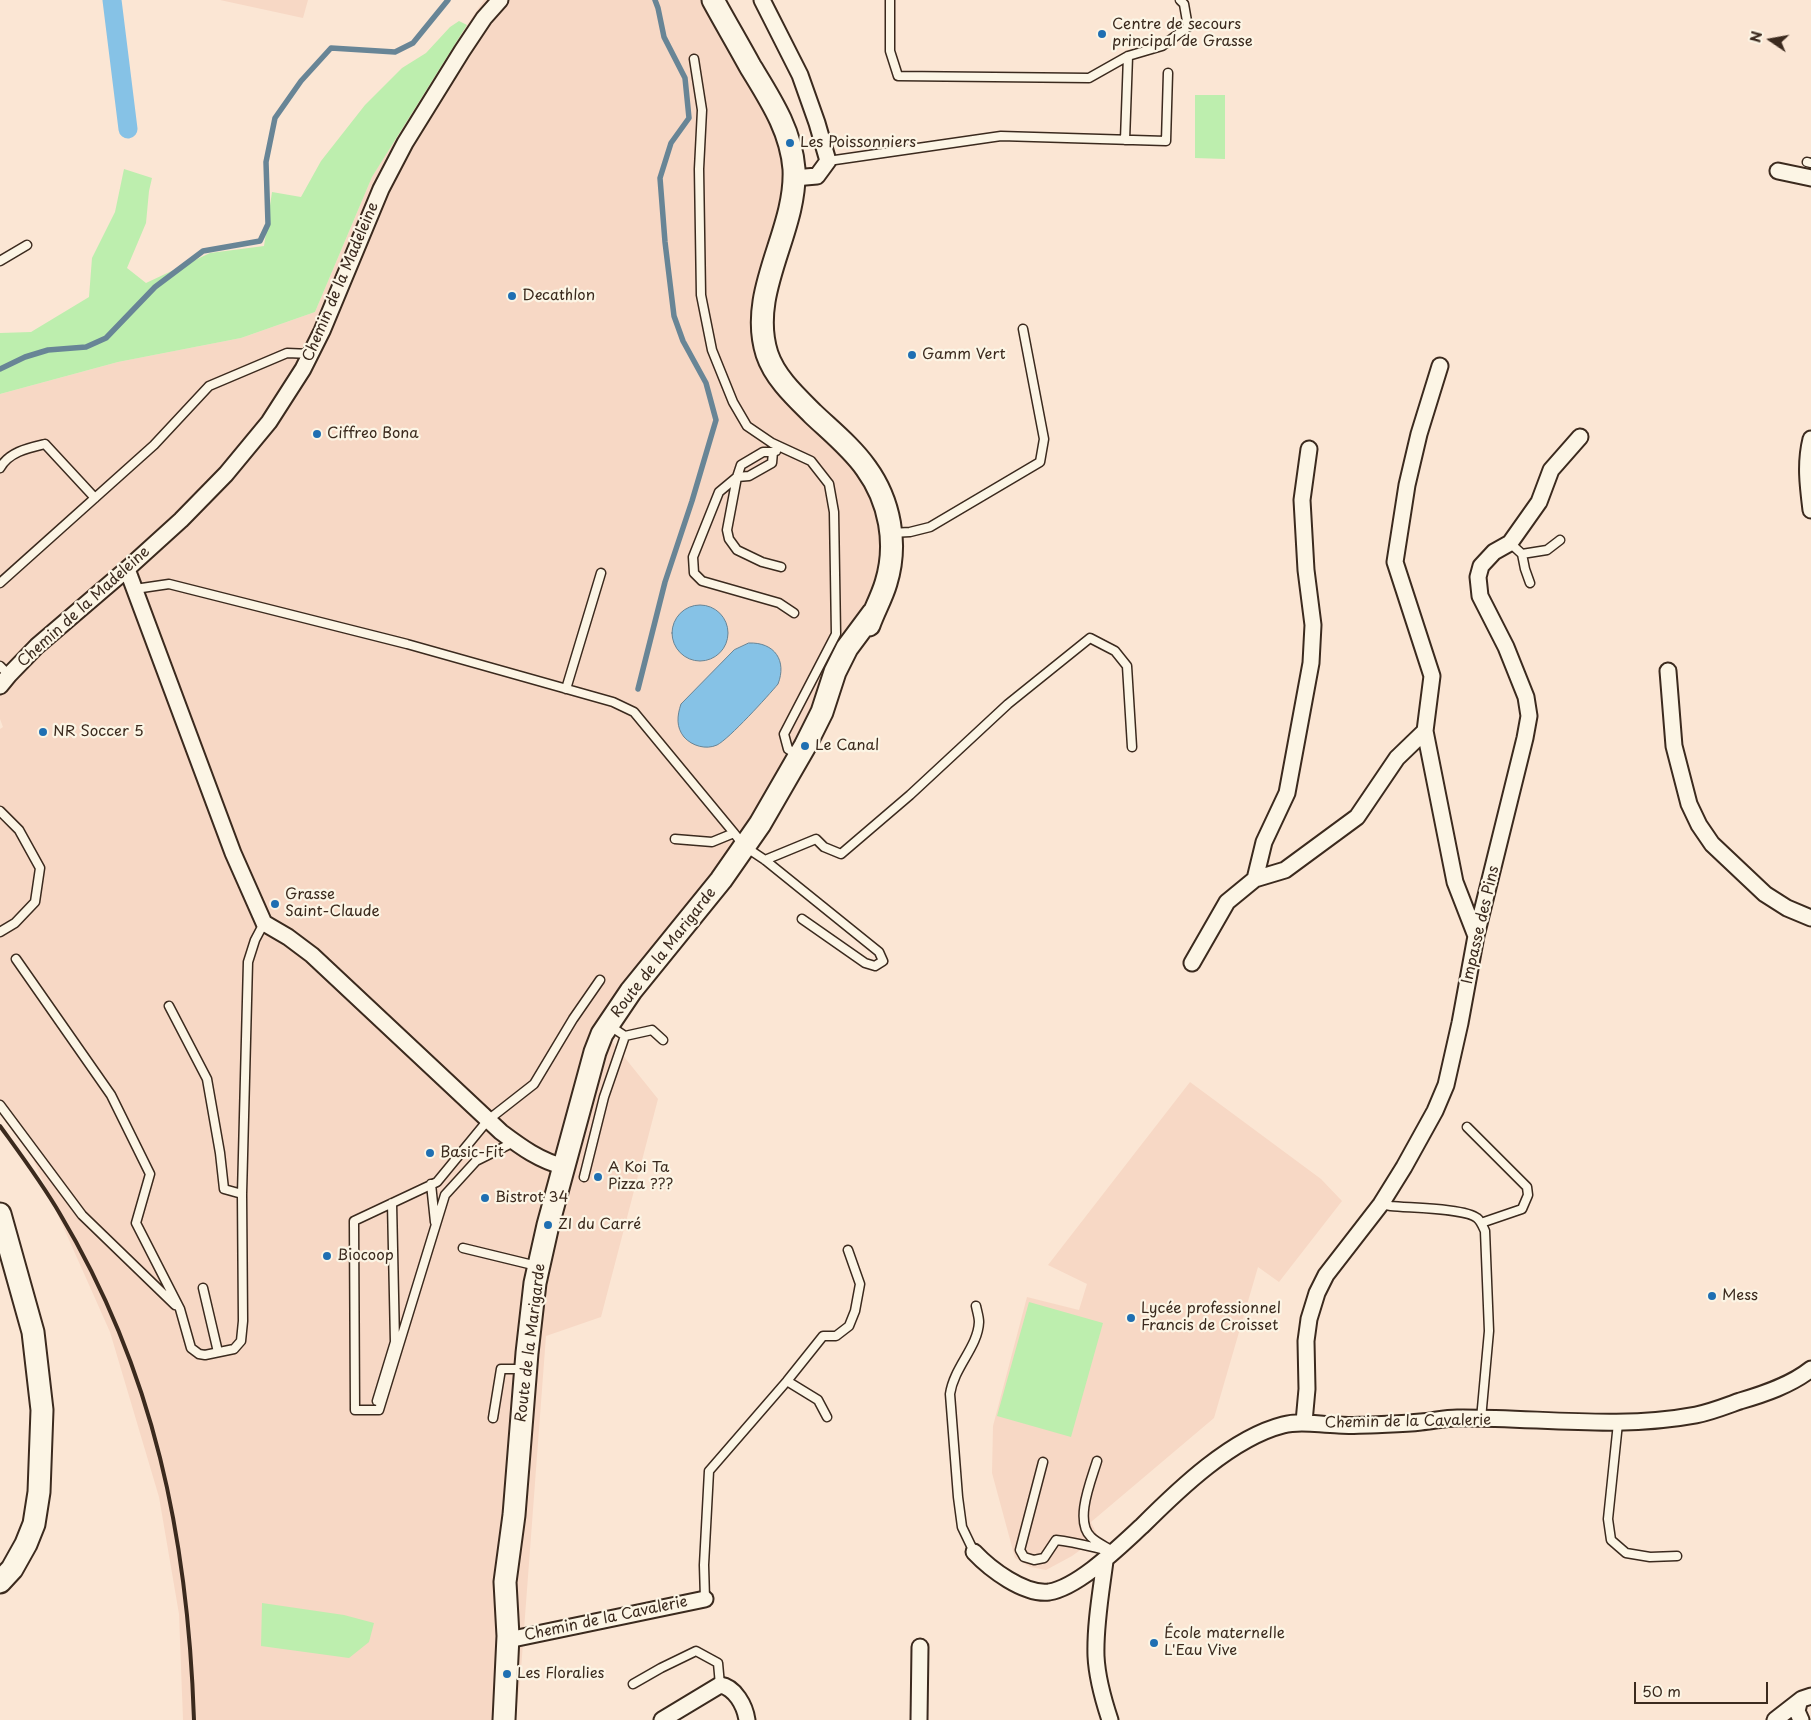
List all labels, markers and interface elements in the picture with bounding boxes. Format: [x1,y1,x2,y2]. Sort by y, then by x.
north arrow [1746,15,1796,65]
place label: Centre de secours principal de Grasse [1112,16,1253,51]
marker: Centre de secours principal de Grasse [1096,28,1108,40]
text: N [1744,29,1767,44]
place label: Les Poissonniers [800,134,916,152]
marker: Les Poissonniers [784,137,796,149]
street label: Chemin de la Madeleine [299,199,383,365]
place label: Decathlon [522,287,595,305]
marker: Decathlon [506,290,518,302]
place label: Gamm Vert [922,346,1006,364]
marker: Gamm Vert [906,349,918,361]
place label: Ciffreo Bona [327,425,419,443]
marker: Ciffreo Bona [311,428,323,440]
street label: Chemin de la Madeleine [14,543,154,671]
place label: NR Soccer 5 [53,723,144,741]
marker: NR Soccer 5 [37,726,49,738]
place label: Le Canal [815,737,879,755]
marker: Le Canal [799,740,811,752]
street label: Impasse des Pins [1459,864,1503,986]
street label: Route de la Marigarde [608,884,720,1022]
place label: Grasse Saint-Claude [285,886,380,921]
marker: Grasse Saint-Claude [269,898,281,910]
place label: Basic-Fit [440,1144,504,1162]
marker: Basic-Fit [424,1147,436,1159]
place label: A Koi Ta Pizza ??? [608,1159,673,1194]
marker: A Koi Ta Pizza ??? [592,1171,604,1183]
place label: Bistrot 34 [495,1189,568,1207]
marker: Bistrot 34 [479,1192,491,1204]
place label: ZI du Carré [558,1216,641,1234]
marker: ZI du Carré [542,1219,554,1231]
place label: Biocoop [337,1247,394,1265]
marker: Biocoop [321,1250,333,1262]
street label: Route de la Marigarde [512,1263,550,1423]
place label: Mess [1722,1287,1758,1305]
marker: Mess [1706,1290,1718,1302]
place label: Lycée professionnel Francis de Croisset [1141,1300,1281,1335]
marker: Lycée professionnel Francis de Croisset [1125,1312,1137,1324]
street label: Chemin de la Cavalerie [1325,1412,1491,1432]
street label: Chemin de la Cavalerie [523,1593,689,1645]
place label: École maternelle L'Eau Vive [1164,1625,1285,1660]
marker: École maternelle L'Eau Vive [1148,1637,1160,1649]
place label: Les Floralies [517,1665,604,1683]
marker: Les Floralies [501,1668,513,1680]
scale bar [1636,1672,1770,1704]
text: 50 m [1642,1679,1681,1702]

